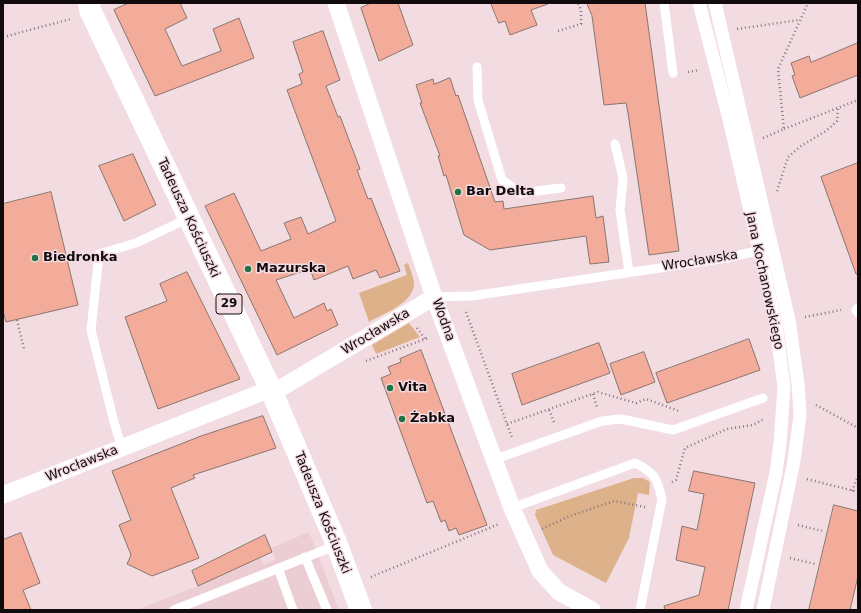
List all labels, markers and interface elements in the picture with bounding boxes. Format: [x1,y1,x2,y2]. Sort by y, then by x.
street label: Tadeusza Kościuszki [153,156,223,280]
place label: Bar Delta [466,184,535,200]
marker: Bar Delta [453,187,463,197]
street label: Jana Kochanowskiego [742,211,786,351]
street label: Wrocławska [661,247,739,275]
place label: Biedronka [43,250,118,266]
marker: Biedronka [30,253,40,263]
place label: Mazurska [256,261,326,277]
marker: Mazurska [243,264,253,274]
road number: 29 [216,294,242,314]
street label: Wodna [428,296,458,344]
street label: Wrocławska [339,306,413,358]
place label: Vita [398,380,427,396]
marker: Vita [385,383,395,393]
place label: Żabka [410,411,455,427]
marker: Żabka [397,414,407,424]
street label: Wrocławska [43,442,121,486]
street label: Tadeusza Kościuszki [290,450,354,576]

